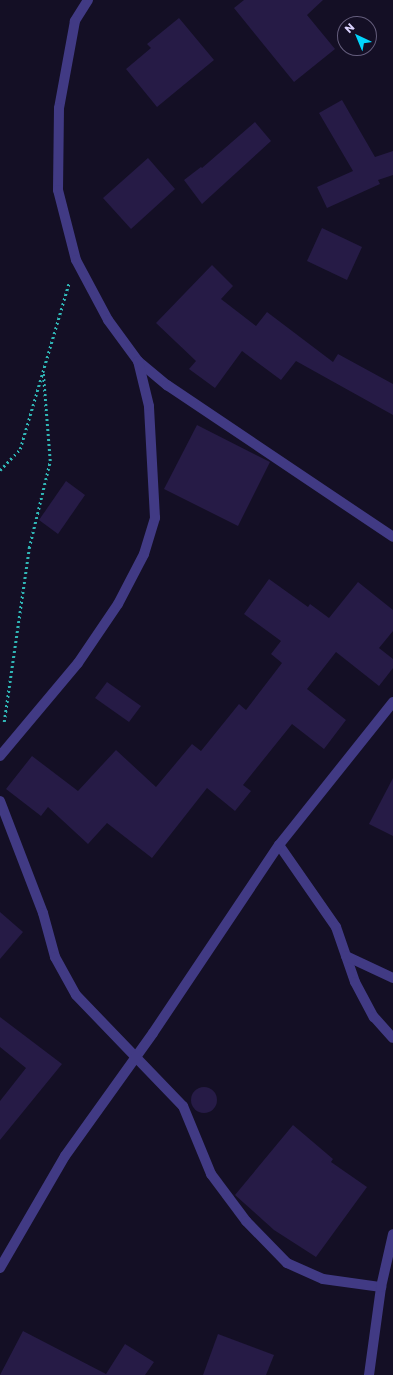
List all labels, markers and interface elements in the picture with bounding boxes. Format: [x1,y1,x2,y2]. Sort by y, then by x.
north arrow [337,16,377,56]
text: N [341,19,358,37]

